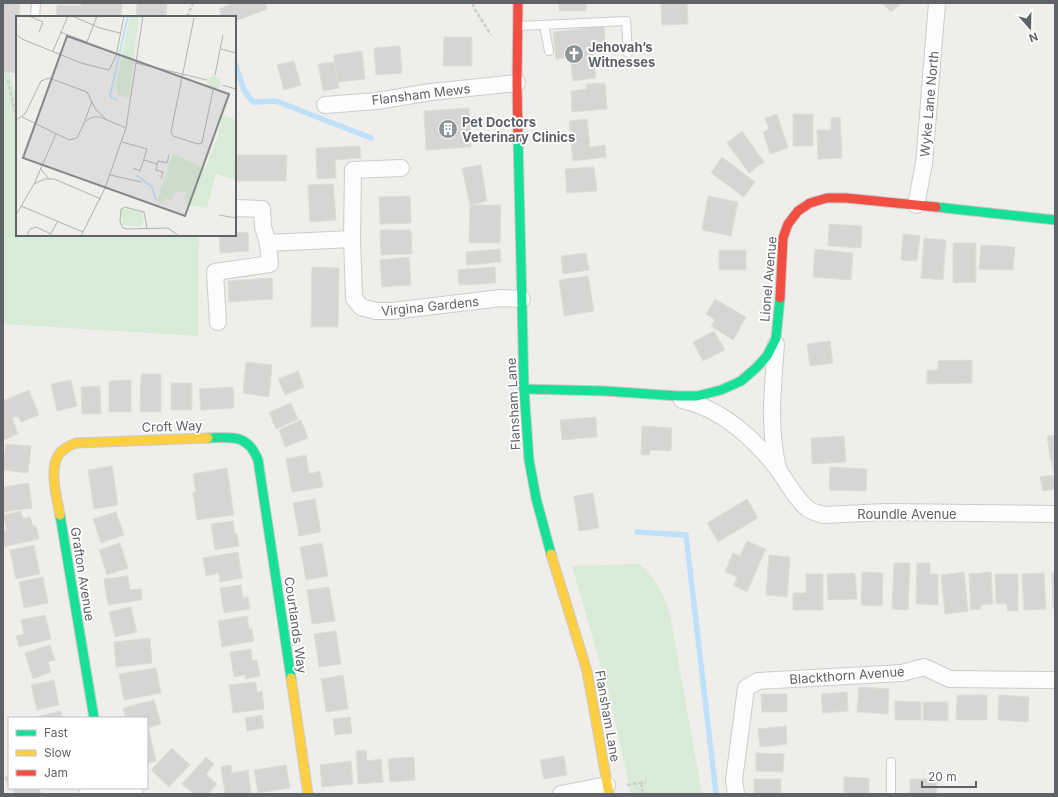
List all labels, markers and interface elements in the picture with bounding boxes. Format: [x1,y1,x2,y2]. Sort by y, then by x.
north arrow [1010,8,1050,48]
inset map [16,16,236,236]
text: N [1027,29,1040,45]
place label: Jehovah’s Witnesses [588,39,655,70]
church icon: Jehovah’s Witnesses [563,43,585,65]
street label: Wyke Lane North [916,50,942,158]
street label: Flansham Mews [371,80,471,108]
place label: Pet Doctors Veterinary Clinics [462,114,575,145]
building icon: Pet Doctors Veterinary Clinics [437,118,459,140]
street label: Lionel Avenue [756,235,780,323]
street label: Virgina Gardens [380,293,480,319]
street label: Flansham Lane [503,357,523,451]
street label: Croft Way [141,417,203,435]
street label: Roundle Avenue [857,506,957,522]
street label: Grafton Avenue [68,526,98,622]
street label: Courtlands Way [281,576,311,674]
street label: Blackthorn Avenue [789,663,905,687]
street label: Flansham Lane [592,669,624,763]
legend [8,717,148,789]
text: Fast [44,725,68,740]
text: Slow [44,745,72,760]
scale bar [922,763,976,789]
text: Jam [44,765,68,780]
text: 20 m [928,769,957,784]

